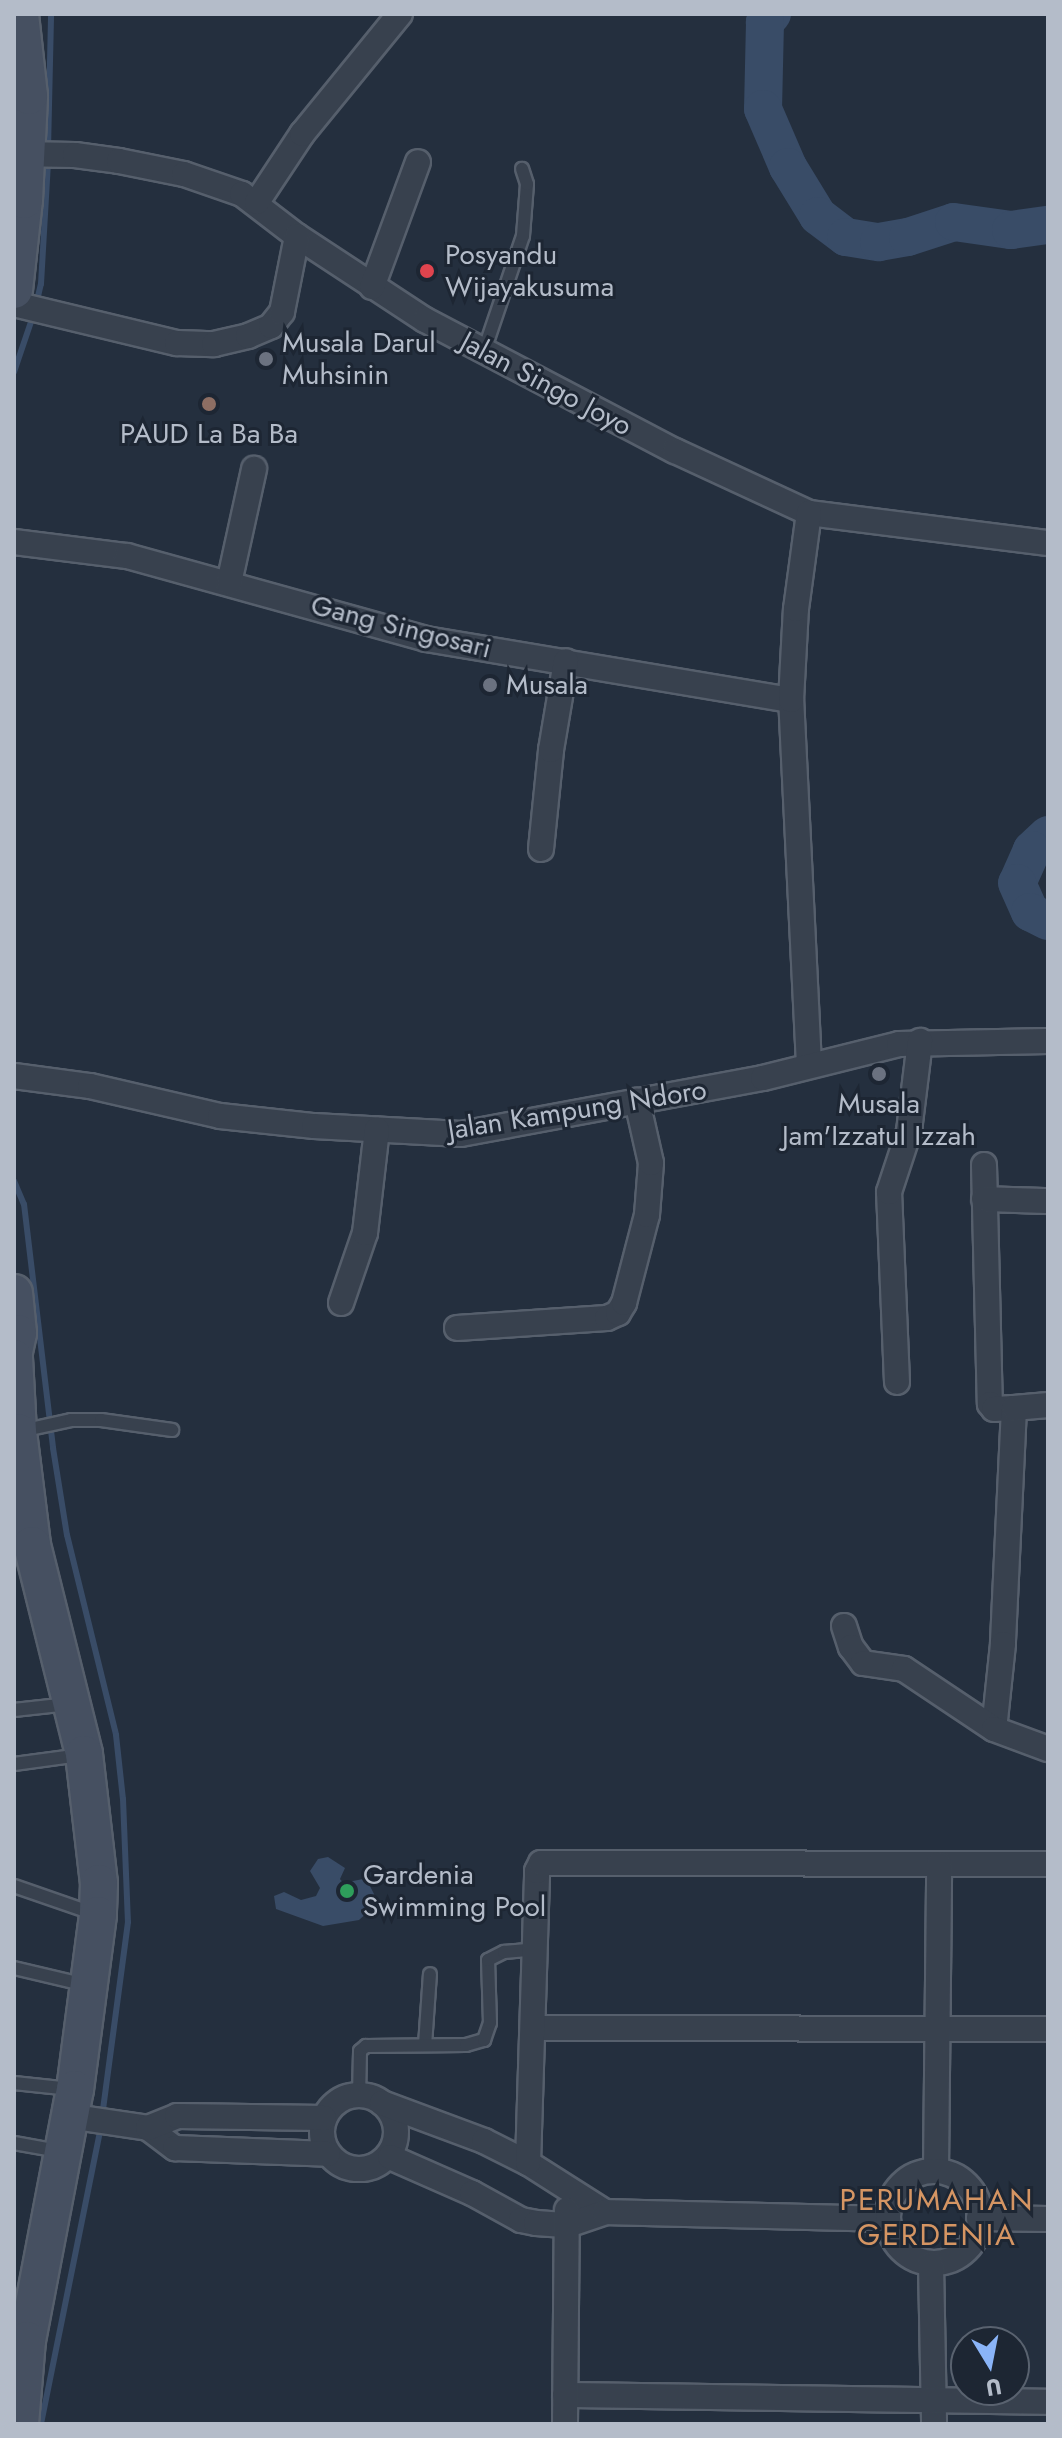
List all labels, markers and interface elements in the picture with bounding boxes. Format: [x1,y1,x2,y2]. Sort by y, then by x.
place label: Posyandu Wijayakusuma [445,238,614,304]
marker: Posyandu Wijayakusuma [416,260,438,282]
street label: Jalan Singo Joyo [455,325,637,443]
place label: Musala Darul Muhsinin [282,326,436,392]
marker: Musala Darul Muhsinin [257,350,275,368]
marker: PAUD La Ba Ba [200,395,218,413]
place label: PAUD La Ba Ba [120,417,298,451]
street label: Gang Singosari [307,588,495,666]
place label: Musala [506,668,588,702]
marker: Musala [481,676,499,694]
marker: Musala Jam'Izzatul Izzah [870,1065,888,1083]
street label: Jalan Kampung Ndoro [445,1073,709,1147]
place label: Musala Jam'Izzatul Izzah [782,1087,976,1153]
place label: Gardenia Swimming Pool [363,1858,546,1924]
marker: Gardenia Swimming Pool [338,1882,356,1900]
district label: PERUMAHAN GERDENIA [839,2182,1035,2252]
north arrow [950,2326,1030,2406]
text: U [983,2371,1004,2405]

